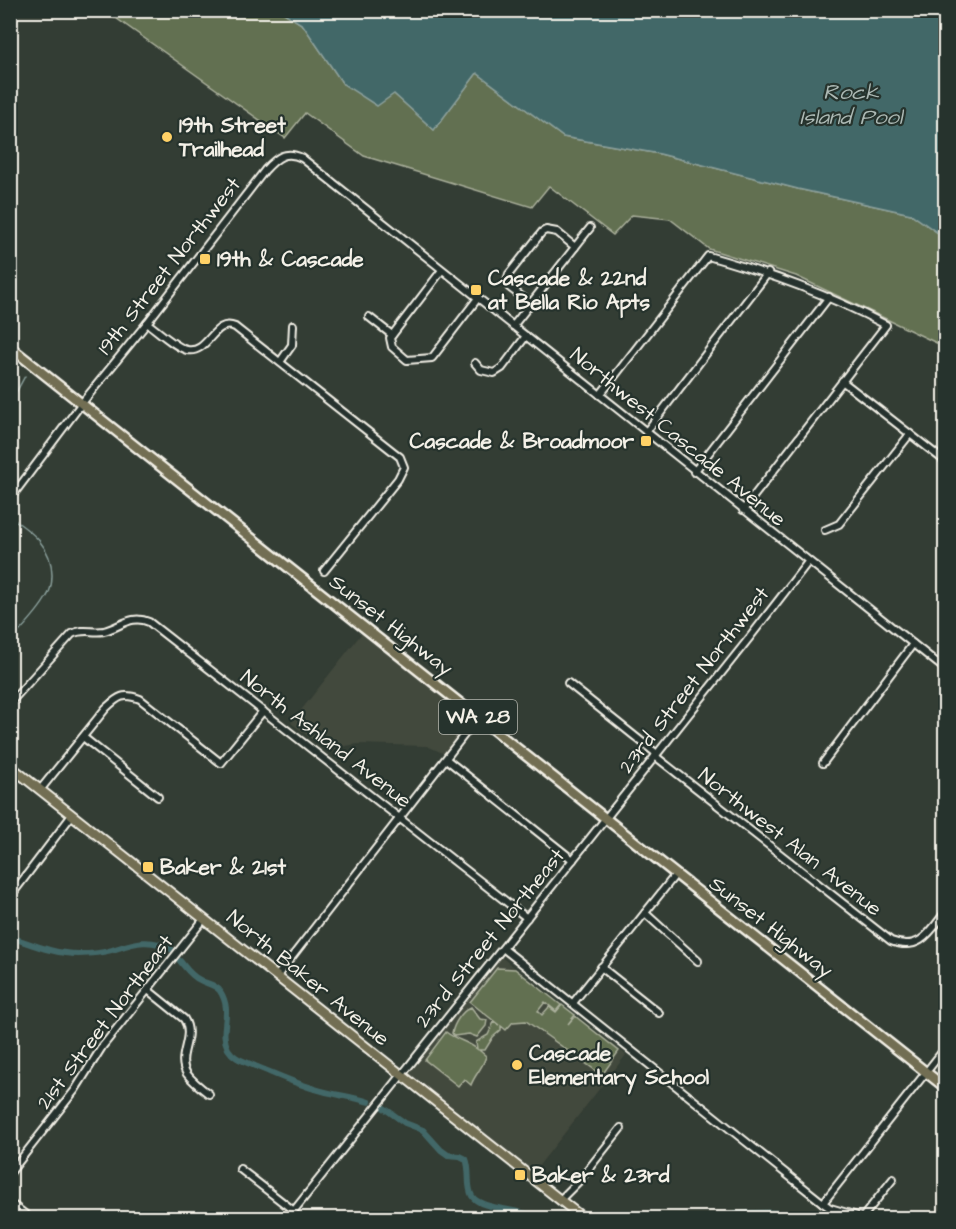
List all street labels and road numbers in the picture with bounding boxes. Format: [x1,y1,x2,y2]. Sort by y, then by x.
street label: 19th Street Northwest [90,171,248,361]
street label: Northwest Cascade Avenue [564,341,792,533]
street label: Sunset Highway [322,567,459,684]
street label: 23rd Street Northwest [612,580,776,779]
street label: North Ashland Avenue [234,663,418,815]
road number: WA 28 [439,700,517,734]
street label: Northwest Alan Avenue [692,761,888,923]
street label: 23rd Street Northeast [409,842,572,1034]
street label: Sunset Highway [702,869,839,986]
street label: North Baker Avenue [220,903,396,1053]
street label: 21st Street Northeast [30,928,181,1115]

